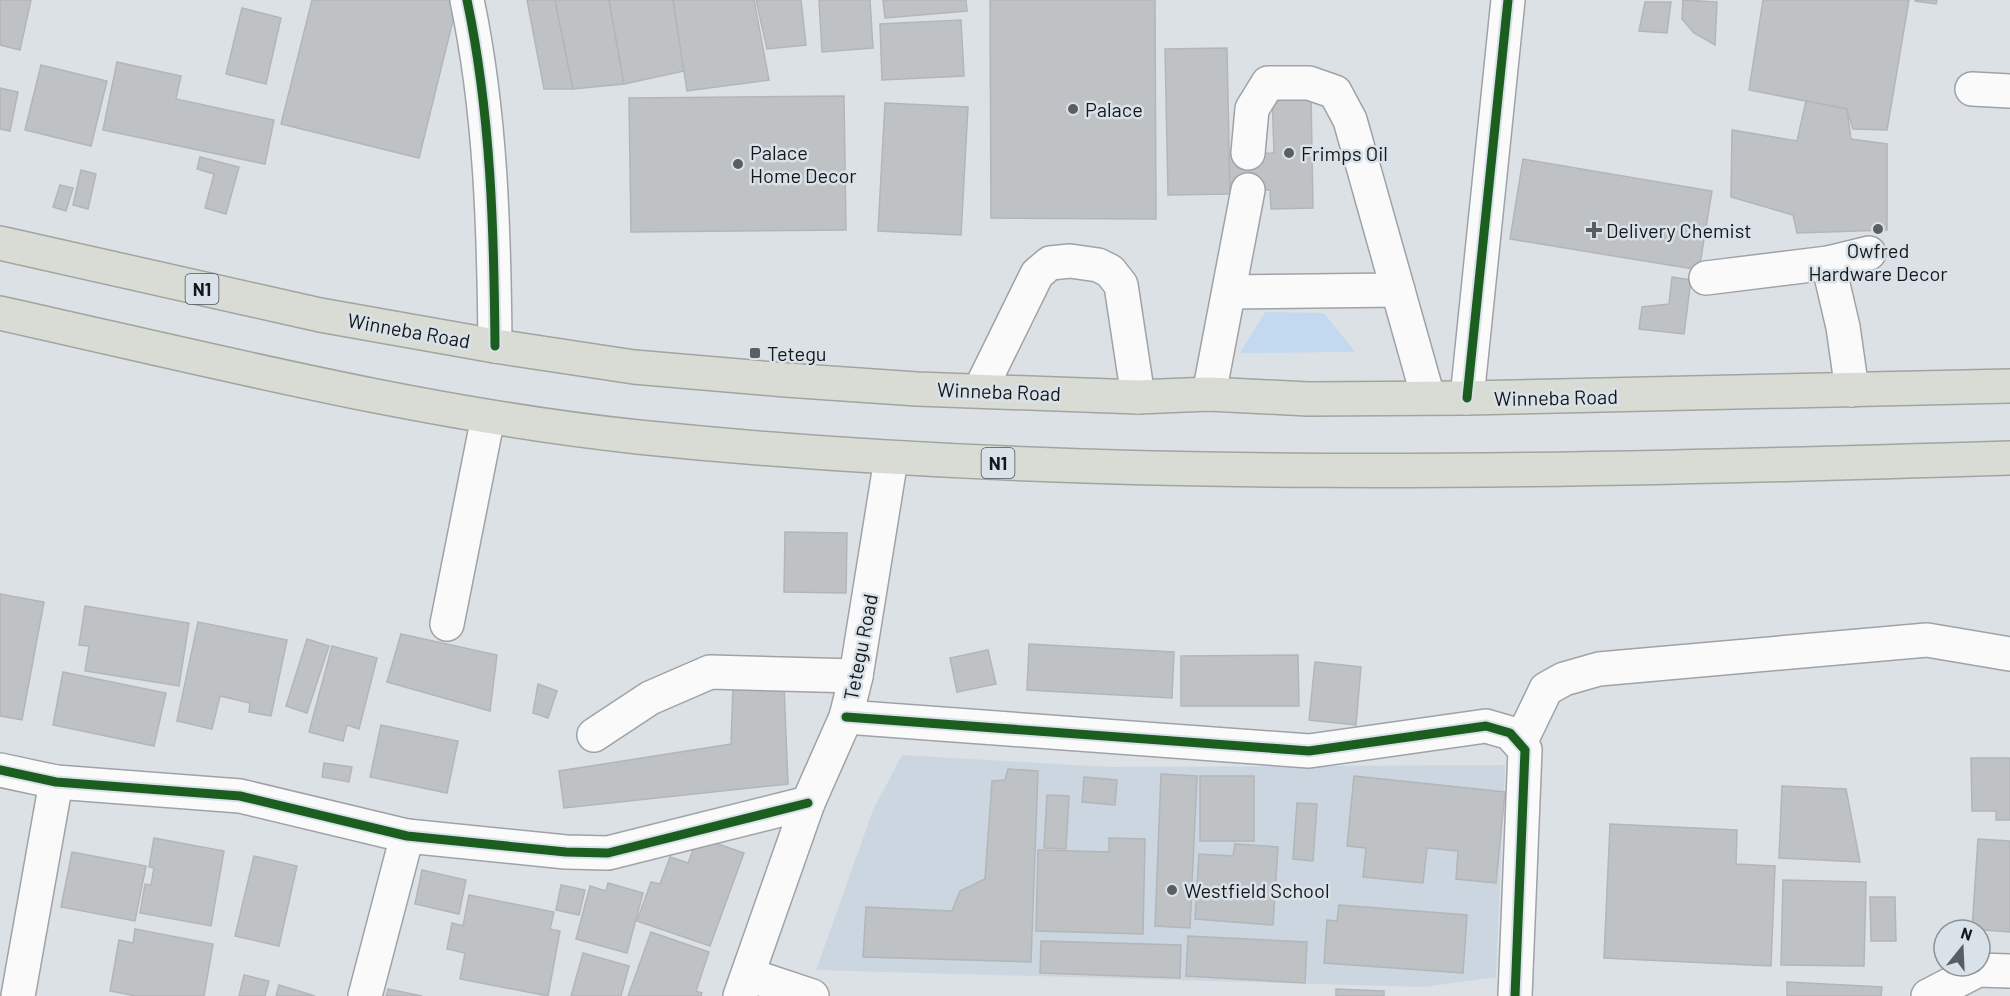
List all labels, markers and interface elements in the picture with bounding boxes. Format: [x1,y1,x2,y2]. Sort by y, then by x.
place label: Palace [1085,97,1143,121]
marker: Palace [1066,102,1080,116]
place label: Palace Home Decor [750,140,857,187]
place label: Frimps Oil [1301,141,1388,165]
marker: Frimps Oil [1282,146,1296,160]
marker: Palace Home Decor [731,157,745,171]
place label: Delivery Chemist [1606,218,1752,242]
marker: Owfred Hardware Decor [1871,222,1885,236]
marker: Delivery Chemist [1587,223,1601,237]
place label: Owfred Hardware Decor [1808,238,1948,285]
road number: N1 [186,274,218,304]
street label: Winneba Road [346,307,472,353]
place label: Tetegu [767,341,827,365]
marker: Tetegu [748,346,762,360]
street label: Winneba Road [937,377,1061,405]
street label: Winneba Road [1494,384,1618,410]
road number: N1 [982,448,1014,478]
street label: Tetegu Road [838,592,882,702]
place label: Westfield School [1184,878,1329,902]
marker: Westfield School [1165,883,1179,897]
north arrow [1932,918,1992,978]
text: N [1959,923,1975,944]

